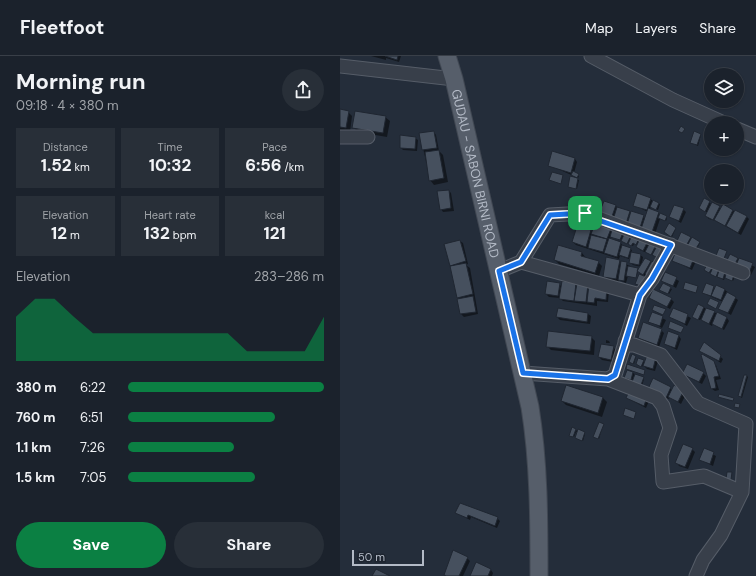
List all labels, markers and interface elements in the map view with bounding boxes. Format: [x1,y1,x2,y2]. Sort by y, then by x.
text: Fleetfoot [20,15,104,40]
text: Map [585,19,613,37]
text: Layers [635,19,677,37]
text: Share [699,19,736,37]
text: Morning run [16,67,146,96]
map controls [704,68,744,204]
button: layers [704,68,744,108]
button: share [282,69,324,111]
street label: GUDAU - SABON BIRNI ROAD [448,87,503,260]
text: 09:18 · 4 × 380 m [16,97,119,114]
button: + [704,116,744,156]
text: Distance [43,140,88,154]
text: Time [158,140,182,154]
text: Pace [262,140,287,154]
text: 1.52 [41,154,72,176]
text: 10:32 [149,154,191,176]
text: 6:56 [245,154,282,176]
text: km [72,160,90,174]
text: /km [282,160,304,174]
button: − [704,164,744,204]
pin [568,196,602,230]
icon: arrive [574,202,596,224]
text: Elevation [42,208,88,222]
text: Heart rate [144,208,196,222]
text: kcal [265,208,285,222]
text: 12 [51,222,67,244]
text: 132 [144,222,170,244]
text: 121 [264,222,286,244]
text: m [67,228,80,242]
text: bpm [170,228,196,242]
text: Elevation [16,268,70,285]
text: 283–286 m [254,268,324,285]
text: 380 m [16,379,57,396]
text: 6:22 [80,379,106,396]
text: 760 m [16,409,56,426]
text: 6:51 [80,409,103,426]
text: 1.1 km [16,439,51,456]
text: 7:26 [80,439,105,456]
text: 1.5 km [16,469,55,486]
text: 7:05 [80,469,106,486]
button: Save [16,522,166,568]
button: Share [174,522,324,568]
scale bar [352,548,424,567]
text: 50 m [358,550,385,564]

